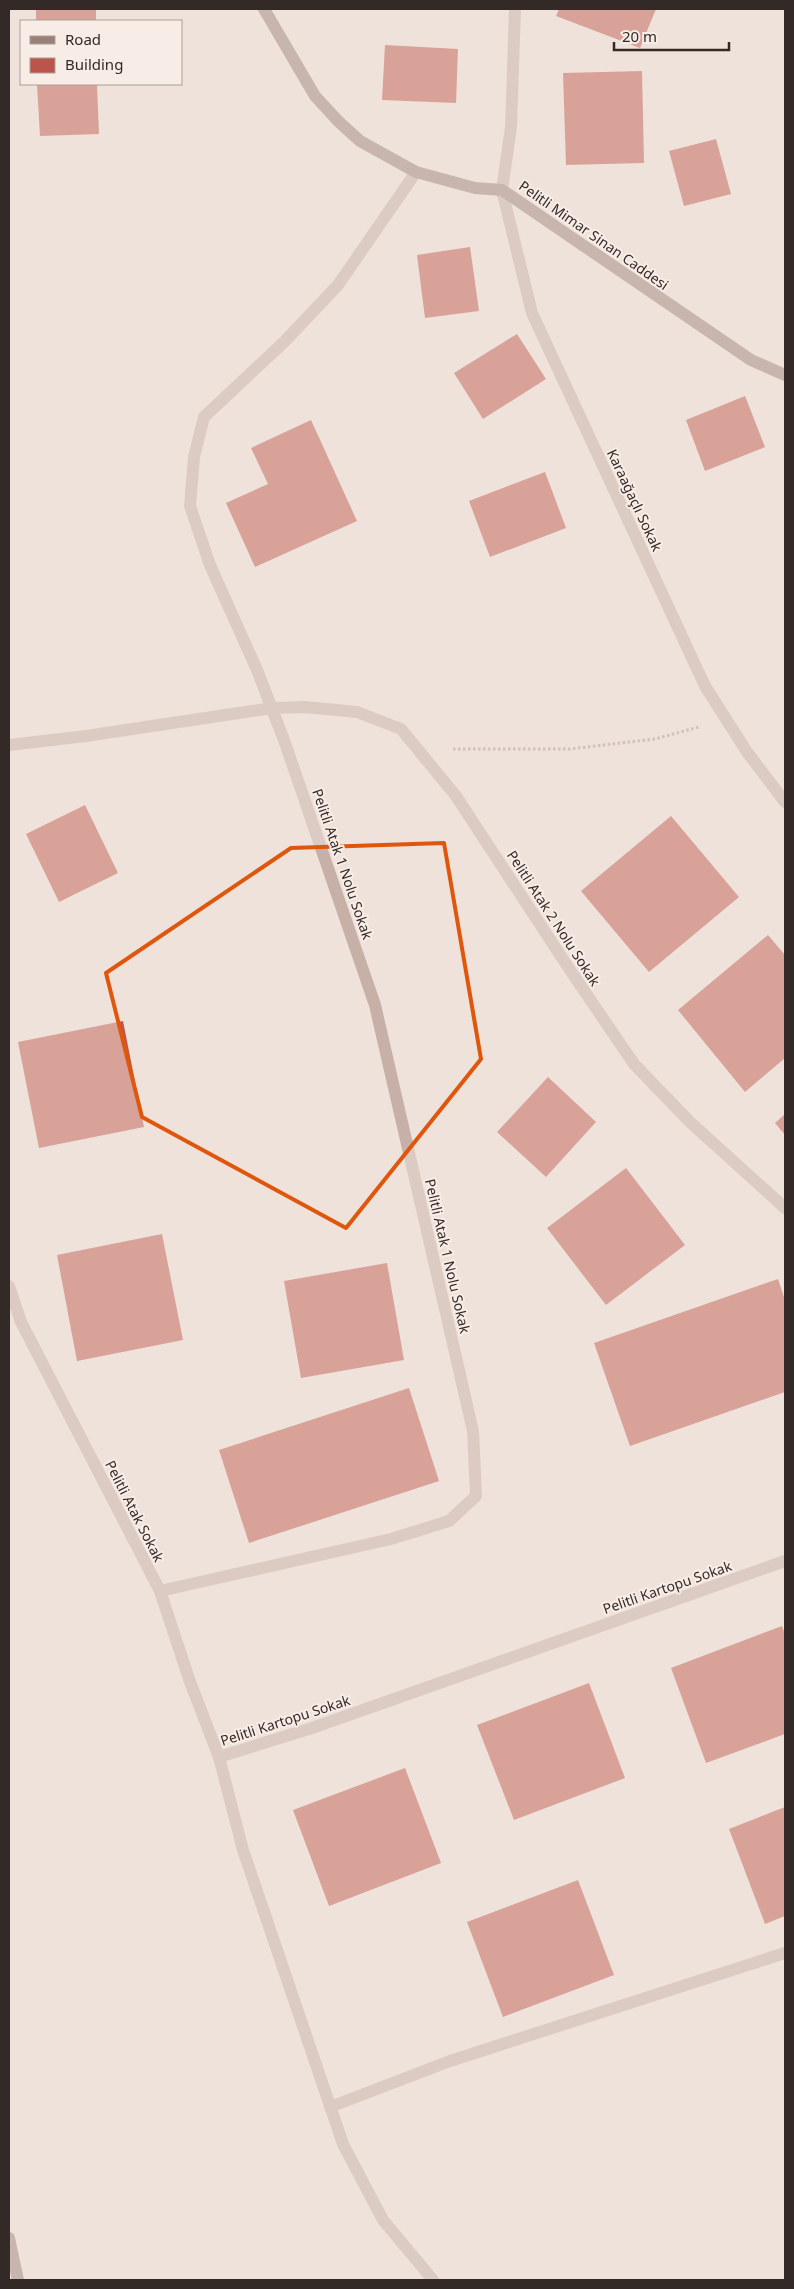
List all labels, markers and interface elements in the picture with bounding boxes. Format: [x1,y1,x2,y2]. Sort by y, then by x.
legend [20,20,182,85]
scale bar [614,20,729,52]
text: 20 m [622,26,657,46]
text: Road [65,29,101,49]
text: Building [65,54,123,74]
street label: Pelitli Mimar Sinan Caddesi [515,176,673,294]
street label: Karaağaçlı Sokak [603,446,667,555]
street label: Pelitli Atak 1 Nolu Sokak [308,786,378,942]
street label: Pelitli Atak 2 Nolu Sokak [503,847,605,990]
street label: Pelitli Atak 1 Nolu Sokak [421,1177,475,1336]
street label: Pelitli Atak Sokak [101,1457,169,1565]
street label: Pelitli Kartopu Sokak [600,1556,735,1618]
street label: Pelitli Kartopu Sokak [218,1690,353,1750]

